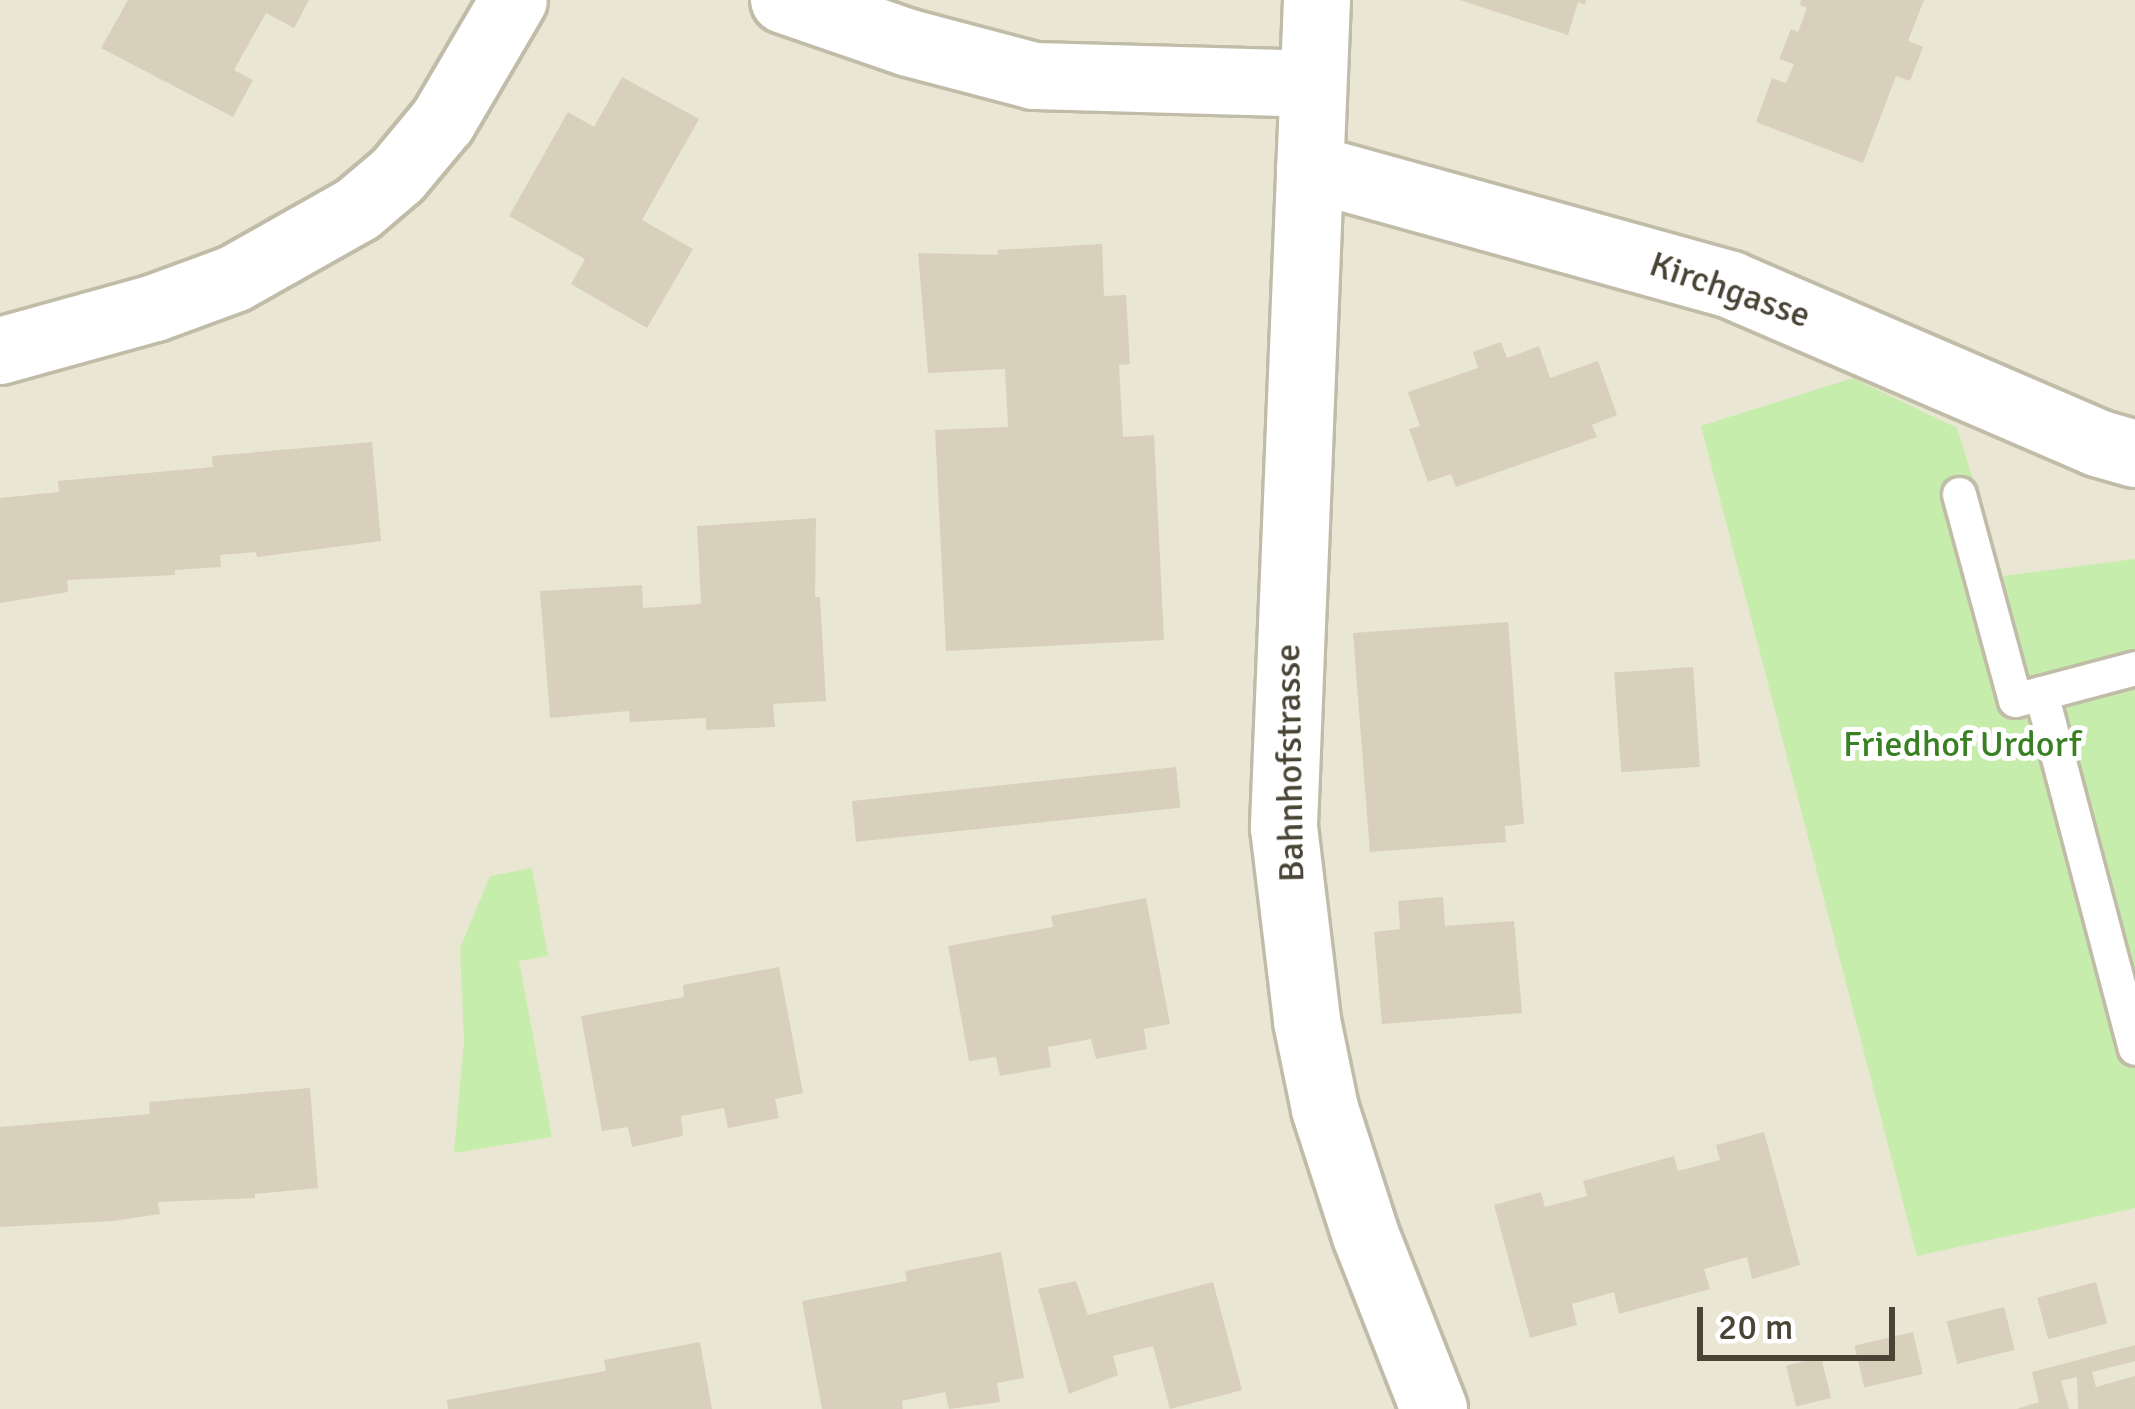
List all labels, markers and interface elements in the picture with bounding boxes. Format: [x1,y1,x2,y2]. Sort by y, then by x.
street label: Kirchgasse [1644,242,1816,338]
street label: Bahnhofstrasse [1266,643,1314,883]
park label: Friedhof Urdorf [1843,723,2081,767]
scale bar [1703,1283,1901,1357]
text: 20 m [1718,1305,1794,1350]

